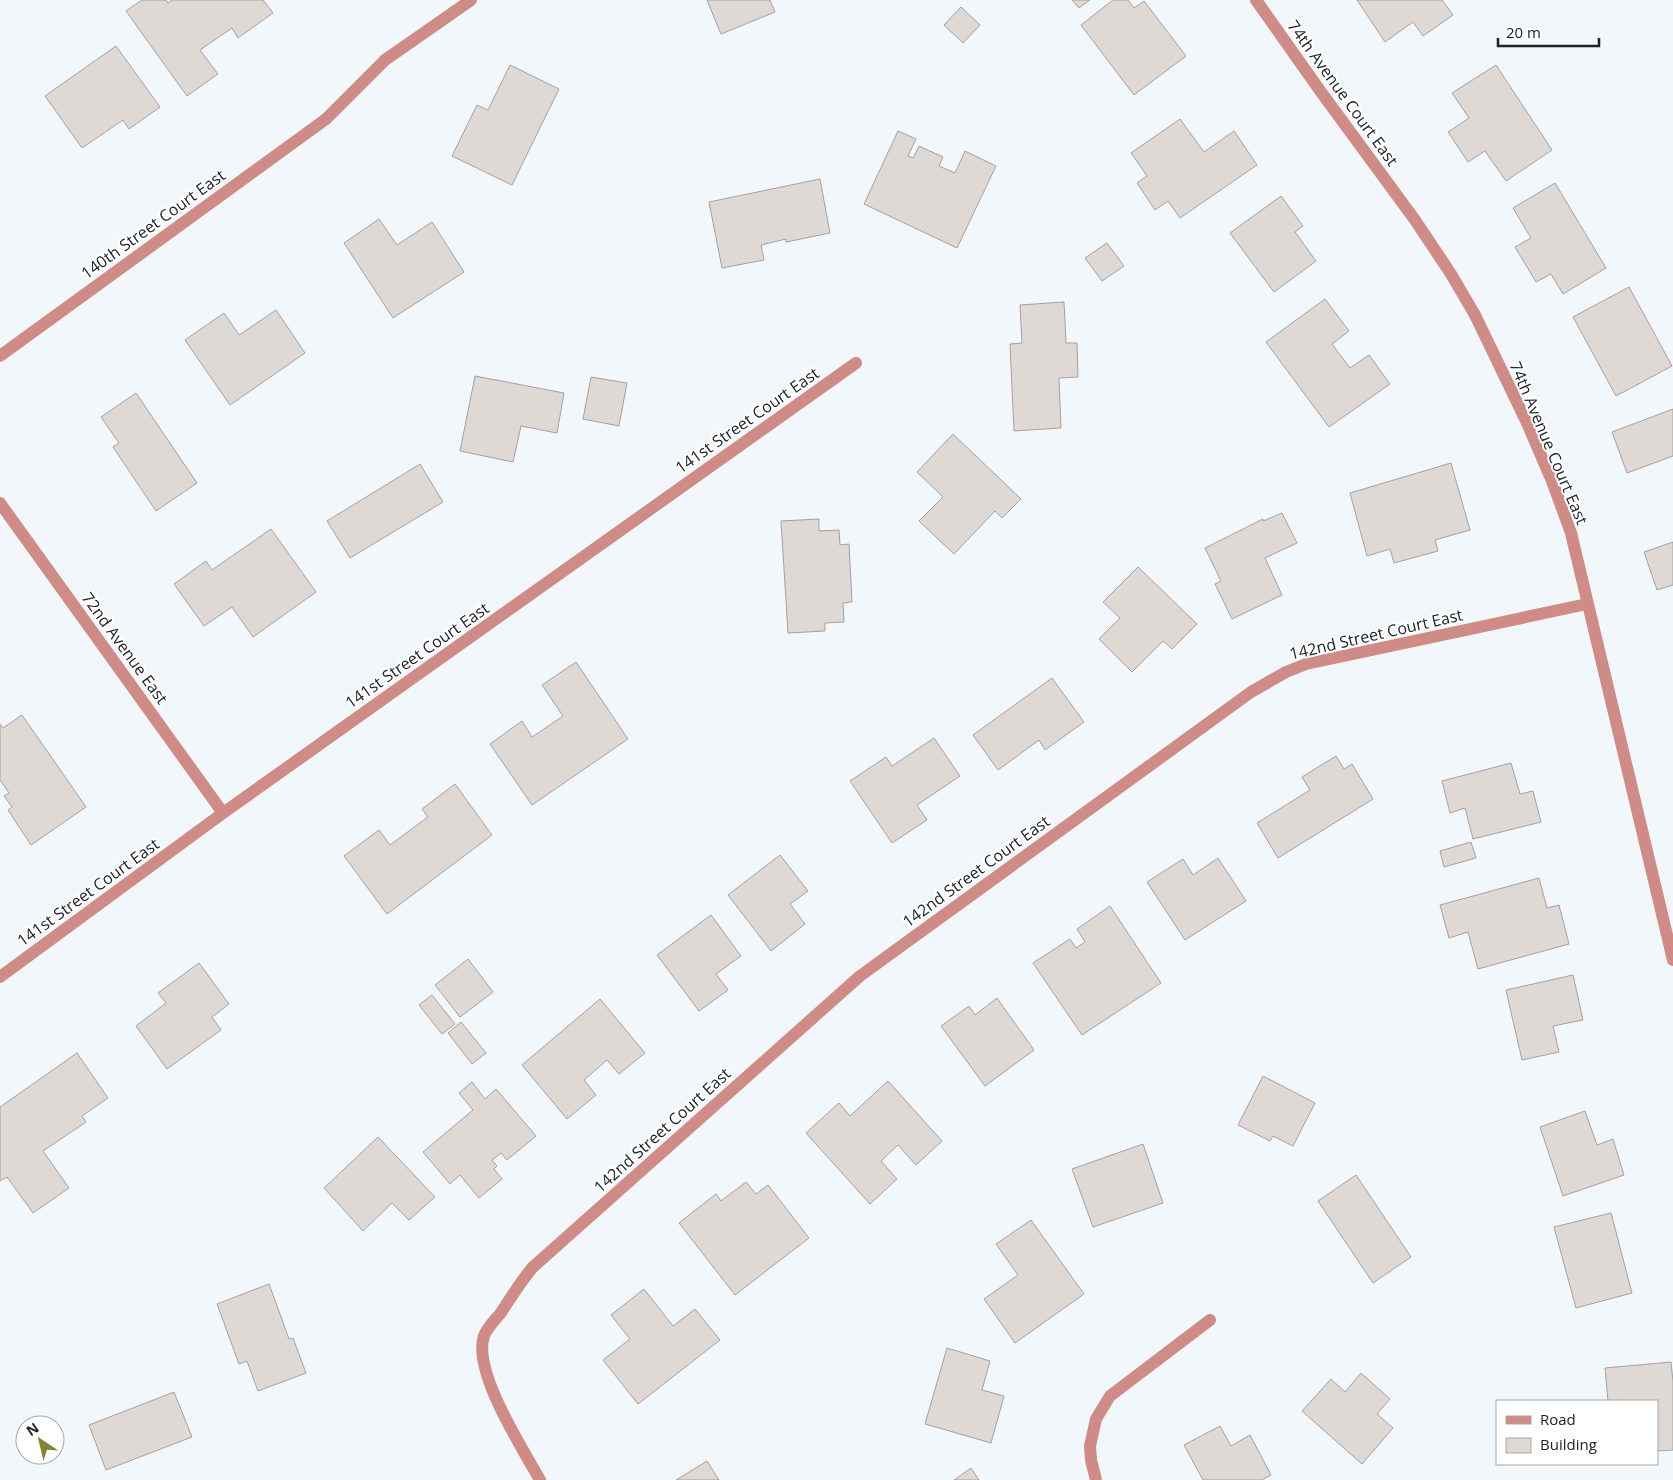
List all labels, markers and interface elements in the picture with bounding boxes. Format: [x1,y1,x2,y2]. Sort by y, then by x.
scale bar [1498,15,1599,47]
street label: 74th Avenue Court East [1283,16,1403,170]
text: 20 m [1506,22,1541,42]
street label: 140th Street Court East [77,164,230,284]
street label: 74th Avenue Court East [1505,358,1593,528]
street label: 141st Street Court East [671,362,824,478]
street label: 72nd Avenue East [77,588,173,709]
street label: 141st Street Court East [341,597,494,713]
street label: 142nd Street Court East [1287,603,1465,665]
street label: 142nd Street Court East [898,810,1054,932]
street label: 141st Street Court East [12,833,164,951]
street label: 142nd Street Court East [589,1062,735,1197]
legend [1496,1400,1658,1465]
text: Road [1540,1409,1576,1429]
north arrow [15,1415,65,1465]
text: N [22,1418,42,1440]
text: Building [1540,1434,1597,1454]

